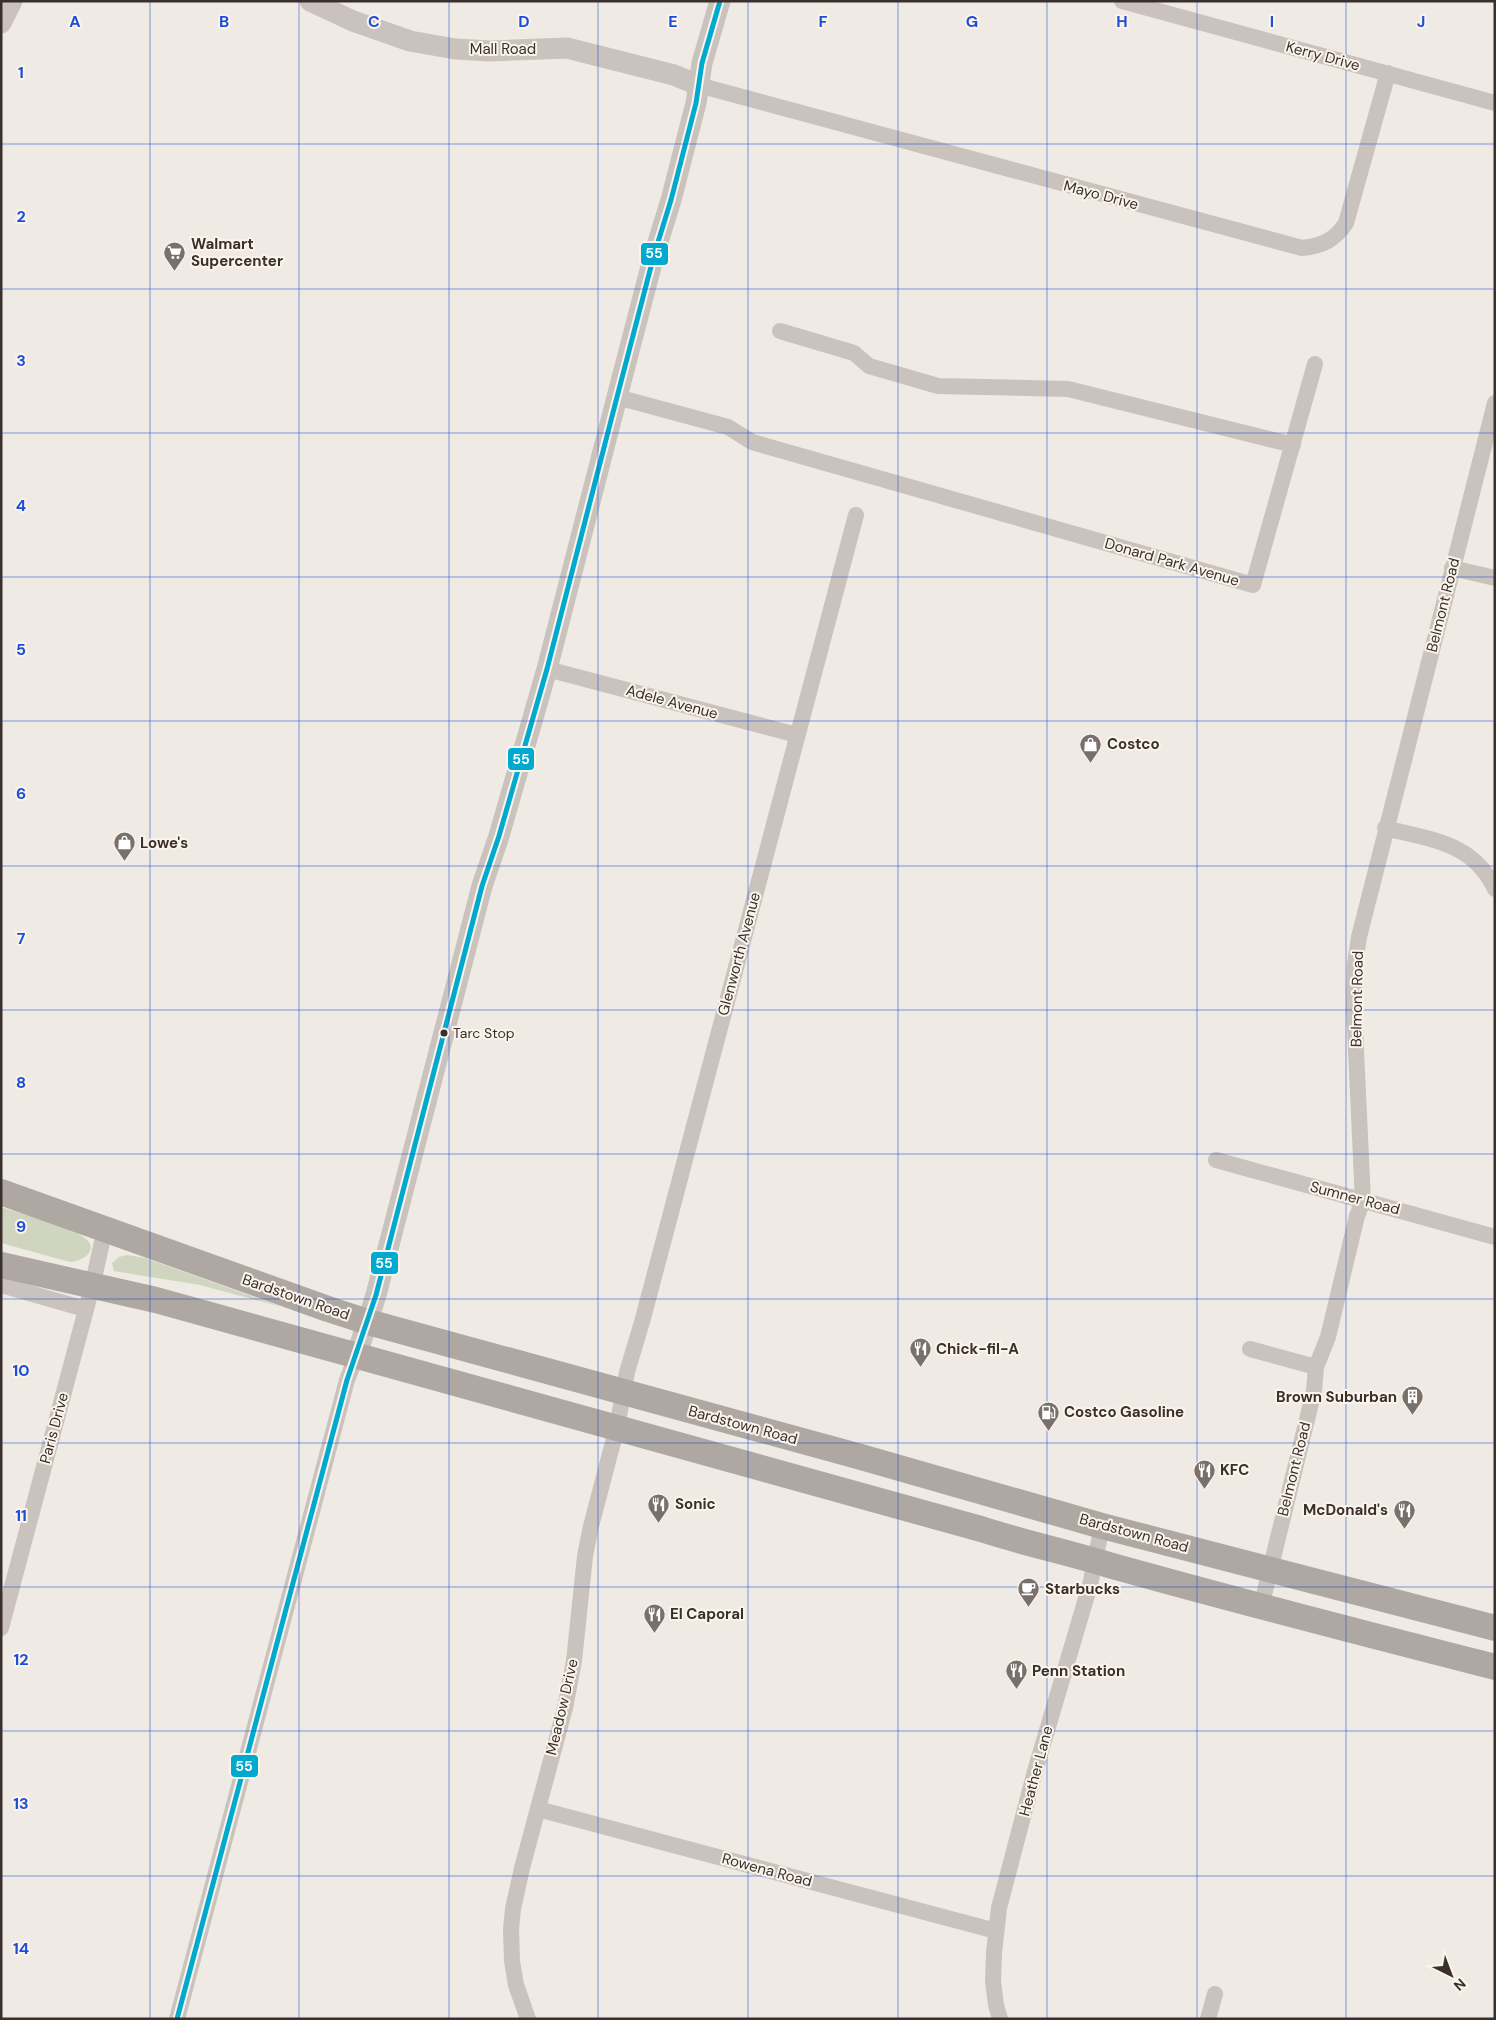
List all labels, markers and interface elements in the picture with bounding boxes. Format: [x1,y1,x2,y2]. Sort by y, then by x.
text: A [69,11,81,32]
text: B [219,11,229,32]
text: C [368,11,380,32]
text: D [518,11,530,32]
text: E [668,11,678,32]
text: F [819,11,828,32]
text: G [966,11,978,32]
text: H [1116,11,1128,32]
text: I [1270,11,1274,32]
text: J [1417,11,1425,32]
street label: Kerry Drive [1284,37,1362,75]
street label: Mall Road [470,39,536,59]
text: 1 [18,62,24,83]
street label: Mayo Drive [1061,175,1141,215]
text: 2 [16,206,26,227]
place label: Walmart Supercenter [191,234,283,271]
supermarket icon: Walmart Supercenter [163,241,187,272]
line badge: 55 [640,242,669,266]
text: 55 [645,244,663,262]
text: 3 [16,350,26,371]
text: 4 [16,495,26,516]
street label: Donard Park Avenue [1102,533,1242,591]
street label: Belmont Road [1422,556,1464,654]
text: 5 [16,639,26,660]
street label: Adele Avenue [624,680,720,724]
shop icon: Costco [1079,732,1103,763]
place label: Costco [1107,734,1160,754]
line badge: 55 [507,747,535,771]
text: 55 [512,750,530,768]
text: 6 [16,783,26,804]
shop icon: Lowe's [112,831,136,862]
place label: Lowe's [140,833,188,853]
street label: Glenworth Avenue [713,890,765,1018]
text: 7 [17,928,26,949]
street label: Belmont Road [1346,951,1368,1047]
place label: Tarc Stop [453,1024,515,1042]
marker: Tarc Stop [439,1028,449,1038]
text: 8 [16,1072,26,1093]
street label: Sumner Road [1308,1176,1402,1220]
text: 9 [16,1216,26,1237]
line badge: 55 [370,1251,399,1275]
text: 55 [375,1254,393,1272]
street label: Bardstown Road [240,1269,352,1325]
restaurant icon: Chick-fil-A [908,1337,932,1368]
place label: Chick-fil-A [936,1339,1019,1359]
text: 10 [12,1360,30,1381]
building icon: Brown Suburban [1401,1385,1425,1416]
place label: Brown Suburban [1276,1387,1397,1407]
street label: Paris Drive [35,1390,73,1466]
fuel station icon: Costco Gasoline [1036,1400,1060,1431]
street label: Bardstown Road [686,1401,800,1449]
place label: Costco Gasoline [1064,1402,1184,1422]
street label: Belmont Road [1273,1420,1315,1518]
restaurant icon: KFC [1192,1458,1216,1489]
place label: KFC [1220,1460,1249,1480]
restaurant icon: Sonic [647,1492,671,1523]
place label: Sonic [675,1494,716,1514]
restaurant icon: McDonald's [1392,1498,1416,1529]
place label: McDonald's [1303,1500,1388,1520]
text: 11 [15,1505,27,1526]
street label: Bardstown Road [1077,1509,1191,1557]
cafe icon: Starbucks [1017,1577,1041,1608]
place label: Starbucks [1045,1579,1120,1599]
restaurant icon: El Caporal [642,1602,666,1633]
place label: El Caporal [670,1604,744,1624]
text: 12 [13,1649,29,1670]
street label: Meadow Drive [541,1657,583,1757]
restaurant icon: Penn Station [1004,1659,1028,1690]
place label: Penn Station [1032,1661,1125,1681]
street label: Heather Lane [1014,1724,1058,1818]
line badge: 55 [230,1754,259,1778]
text: 55 [235,1757,253,1775]
text: 13 [13,1793,29,1814]
street label: Rowena Road [720,1848,814,1892]
text: 14 [13,1938,29,1959]
north arrow [1426,1950,1476,2000]
text: N [1450,1975,1470,1995]

